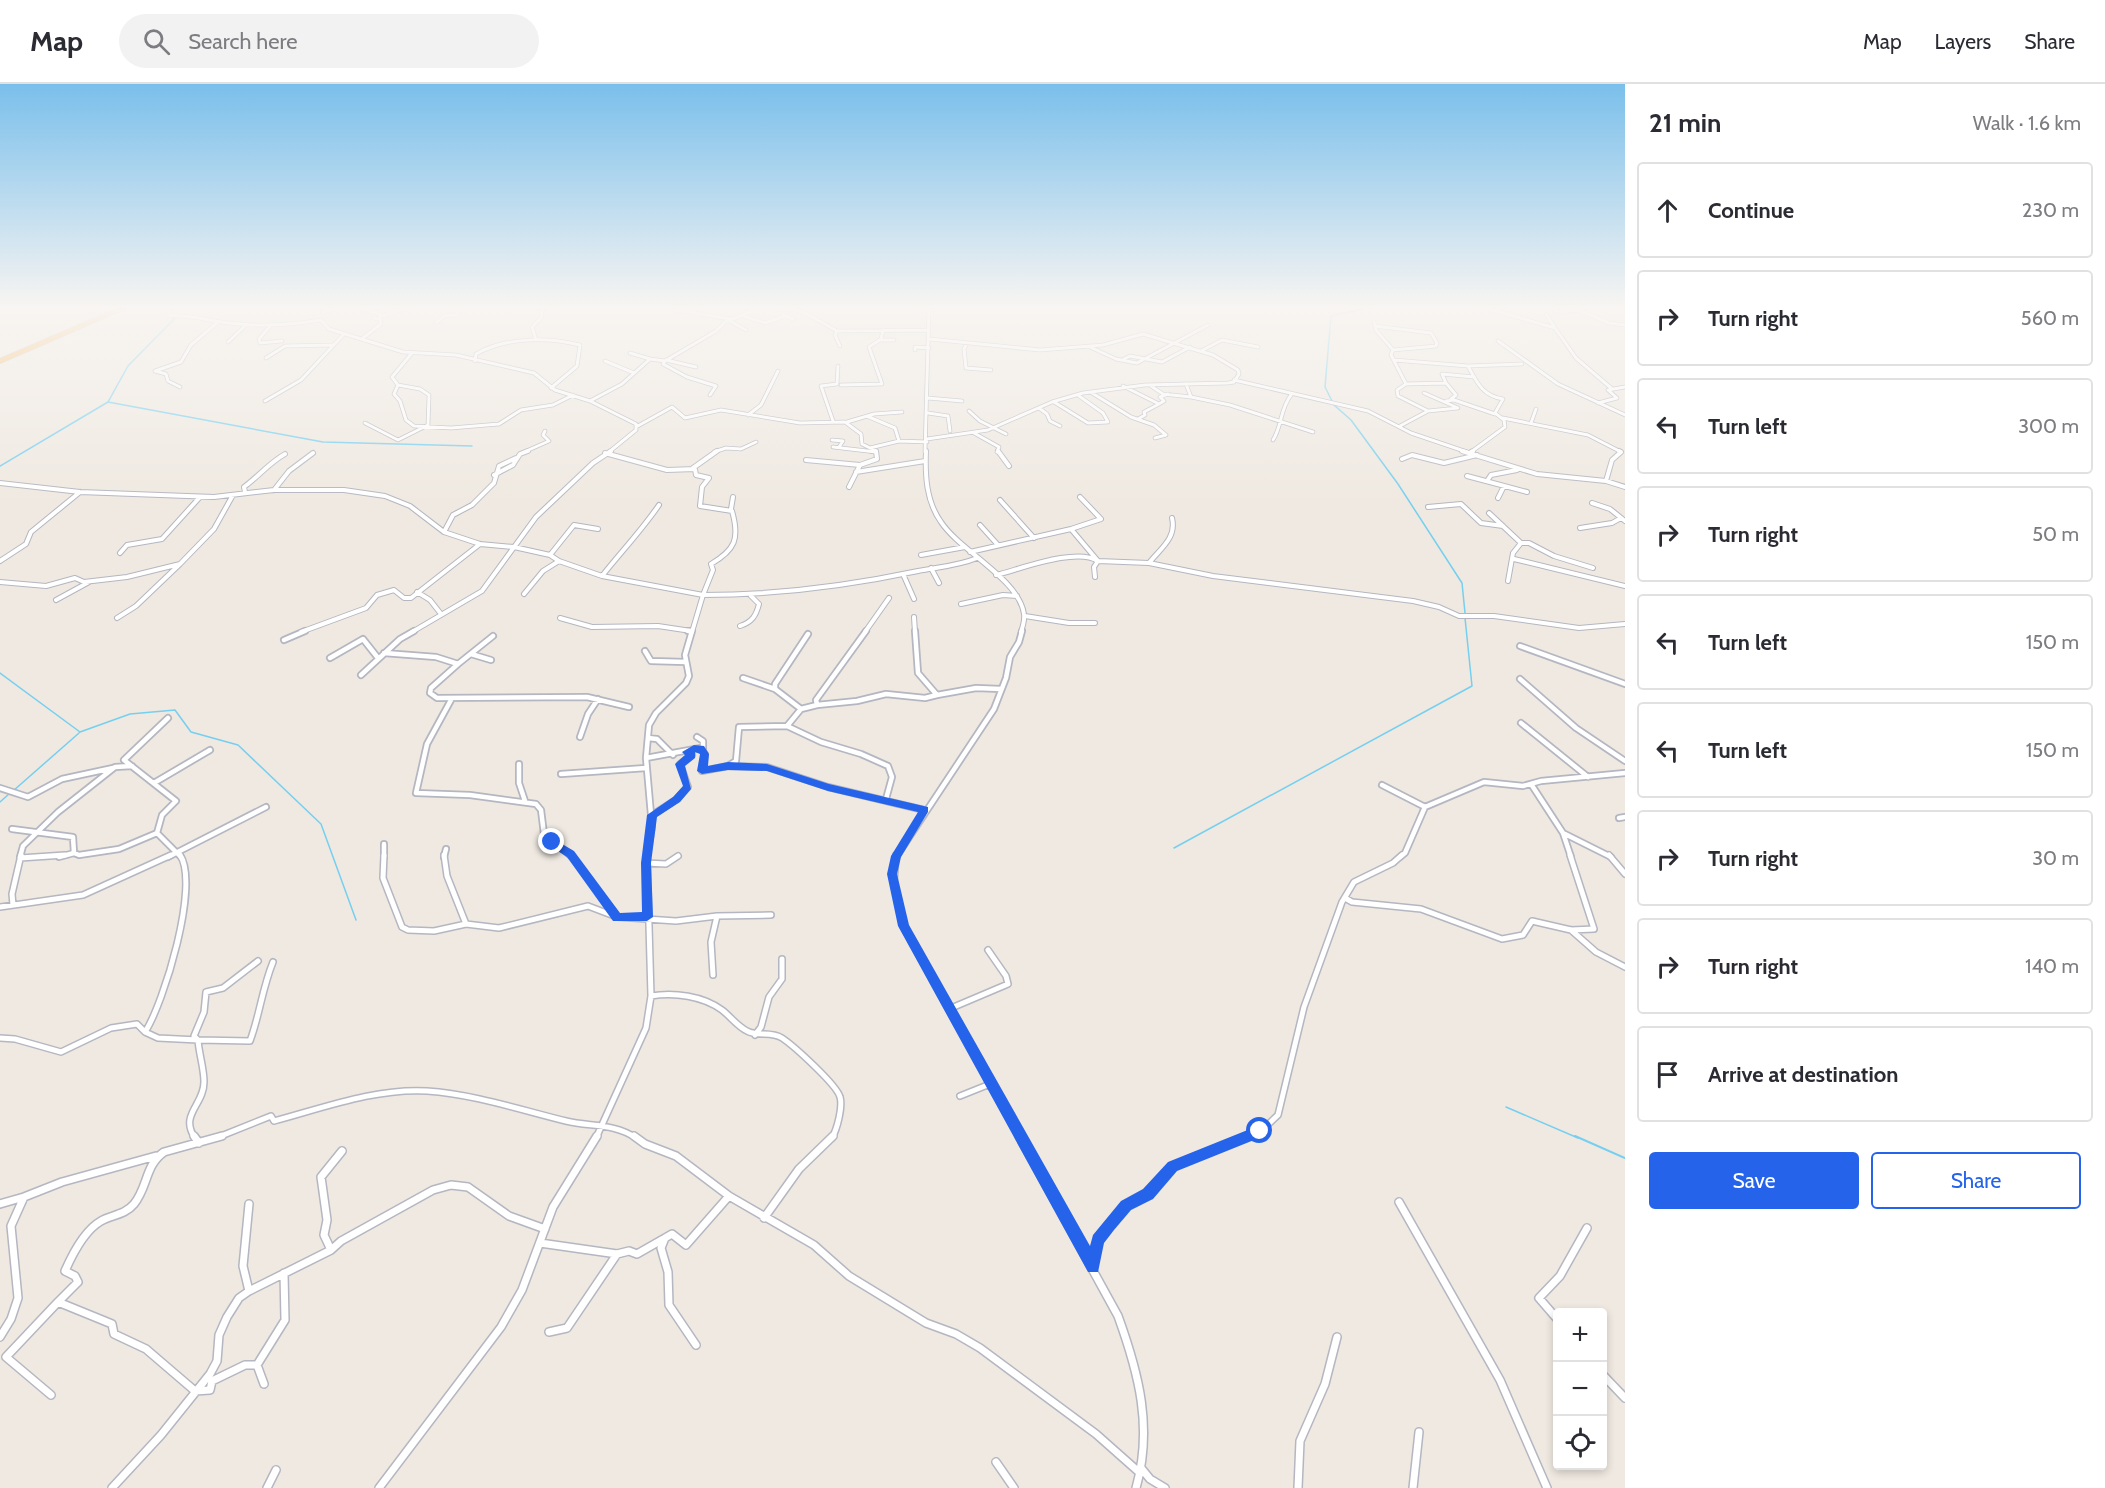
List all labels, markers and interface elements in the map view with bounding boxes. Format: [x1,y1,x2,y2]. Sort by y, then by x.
search box [119,14,539,68]
text: Map [30,24,83,58]
icon: search [140,25,173,58]
text: Search here [188,28,297,55]
text: Map [1863,29,1902,54]
text: Layers [1935,29,1991,54]
text: Share [2024,29,2075,54]
text: 21 min [1649,107,1721,139]
text: Walk · 1.6 km [1973,111,2081,135]
icon: ahead [1651,194,1684,227]
text: Continue [1708,197,1794,224]
text: 230 m [2022,198,2079,222]
icon: right [1651,302,1684,335]
text: Turn right [1708,305,1798,332]
text: 560 m [2021,306,2079,330]
icon: left [1651,410,1684,443]
text: Turn left [1708,413,1787,440]
text: 300 m [2018,414,2079,438]
icon: right [1651,518,1684,551]
text: Turn right [1708,521,1798,548]
text: 50 m [2032,522,2079,546]
icon: left [1651,626,1684,659]
text: Turn left [1708,629,1787,656]
text: 150 m [2026,630,2079,654]
icon: left [1651,734,1684,767]
text: Turn left [1708,737,1787,764]
text: 150 m [2026,738,2079,762]
route end [538,828,564,854]
icon: right [1651,842,1684,875]
text: Turn right [1708,845,1798,872]
text: 30 m [2032,846,2079,870]
icon: right [1651,950,1684,983]
text: Turn right [1708,953,1798,980]
text: 140 m [2025,954,2079,978]
icon: arrive [1651,1058,1684,1091]
text: Arrive at destination [1708,1061,1898,1088]
route start [1246,1117,1272,1143]
button: Save [1649,1152,1859,1209]
button: Share [1871,1152,2081,1209]
map controls [1553,1308,1607,1470]
button: + [1553,1308,1607,1362]
button: − [1553,1362,1607,1416]
button: locate [1553,1416,1607,1470]

